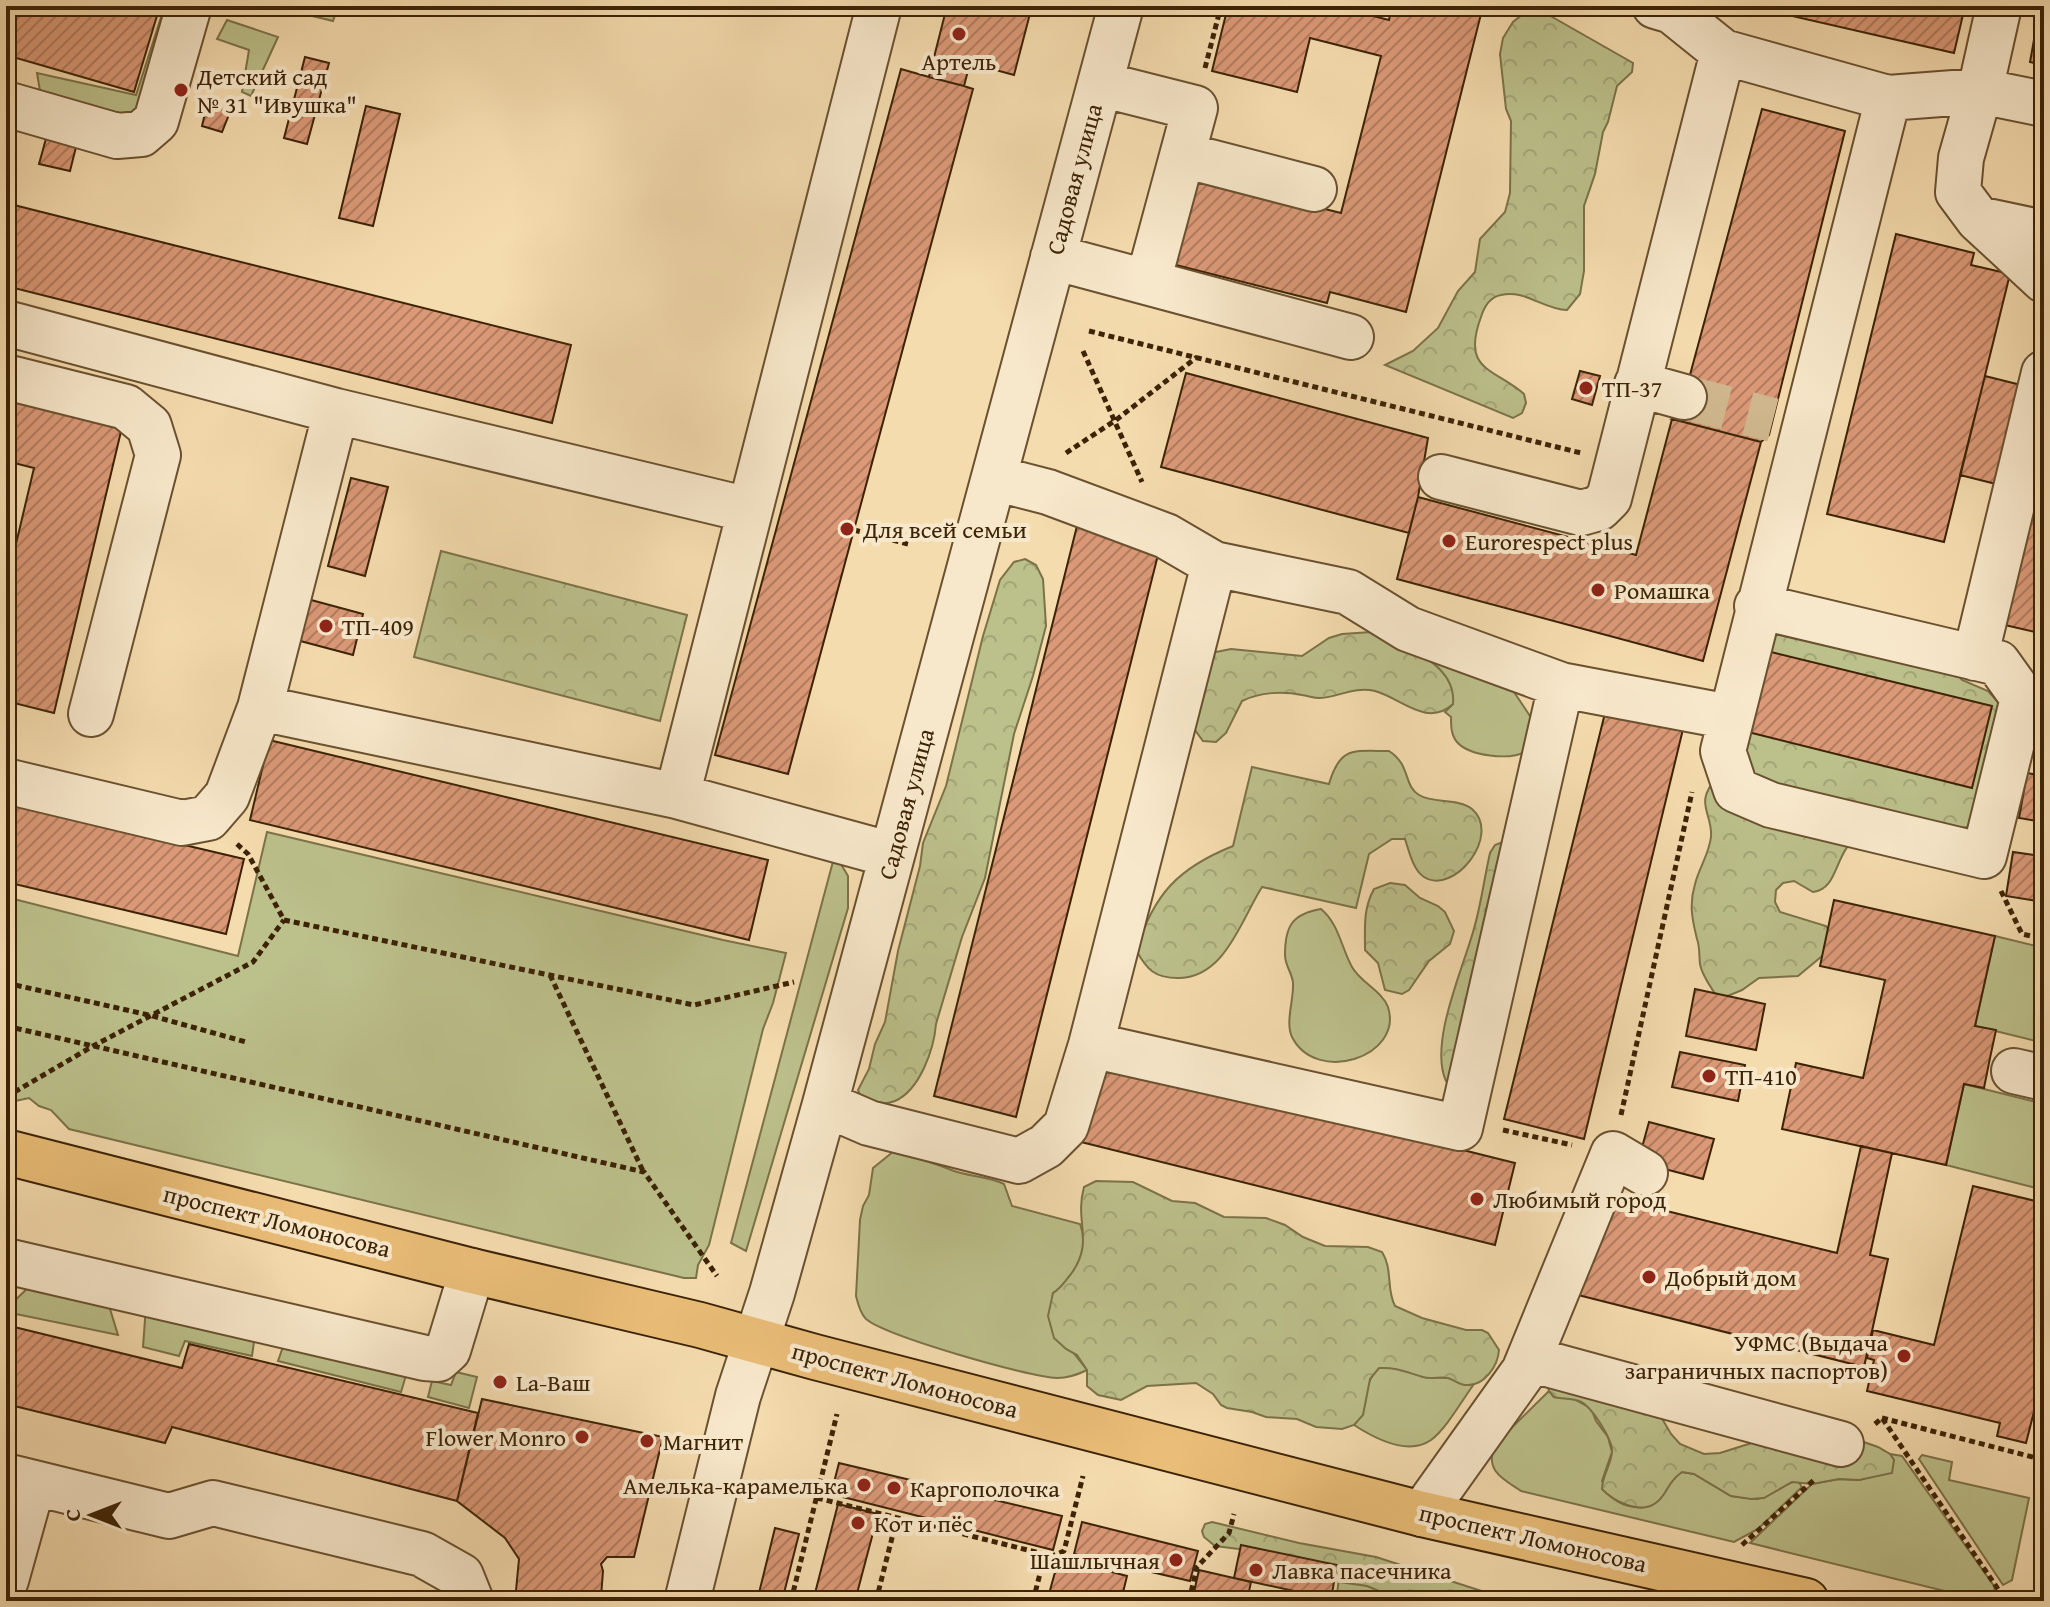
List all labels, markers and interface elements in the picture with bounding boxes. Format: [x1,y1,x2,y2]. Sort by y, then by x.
marker: Артель [950,25,968,43]
place label: Артель [922,44,996,79]
place label: Детский сад № 31 "Ивушка" [196,59,357,122]
marker: Детский сад № 31 "Ивушка" [172,81,190,99]
street label: Садовая улица [1037,99,1111,258]
place label: ТП-37 [1602,371,1662,406]
marker: ТП-37 [1577,379,1595,397]
place label: Для всей семьи [862,512,1027,547]
marker: Для всей семьи [838,520,856,538]
place label: Eurorespect plus [1465,524,1633,559]
marker: Eurorespect plus [1440,532,1458,550]
place label: Ромашка [1614,573,1710,608]
marker: Ромашка [1589,581,1607,599]
place label: ТП-409 [342,609,414,644]
marker: ТП-409 [317,617,335,635]
street label: Садовая улица [869,724,943,883]
place label: ТП-410 [1725,1059,1797,1094]
marker: ТП-410 [1700,1067,1718,1085]
street label: проспект Ломоносова [160,1176,395,1266]
place label: Любимый город [1493,1182,1666,1217]
marker: Любимый город [1468,1190,1486,1208]
place label: Добрый дом [1664,1260,1797,1295]
marker: Добрый дом [1640,1268,1658,1286]
place label: УФМС (Выдача заграничных паспортов) [1625,1325,1889,1388]
street label: проспект Ломоносова [788,1333,1022,1427]
marker: УФМС (Выдача заграничных паспортов) [1895,1347,1913,1365]
place label: La-Ваш [516,1365,590,1400]
marker: La-Ваш [491,1373,509,1391]
place label: Flower Monro [426,1420,566,1455]
place label: Магнит [663,1424,744,1459]
marker: Flower Monro [573,1428,591,1446]
marker: Магнит [638,1432,656,1450]
place label: Амелька-карамелька [623,1468,849,1503]
place label: Каргополочка [910,1471,1060,1506]
north arrow [52,1475,132,1555]
marker: Амелька-карамелька [855,1476,873,1494]
marker: Каргополочка [885,1479,903,1497]
street label: проспект Ломоносова [1416,1495,1651,1581]
place label: Кот и пёс [874,1506,973,1541]
text: С [56,1509,88,1521]
marker: Кот и пёс [849,1514,867,1532]
place label: Шашлычная [1030,1543,1160,1578]
marker: Шашлычная [1167,1551,1185,1569]
place label: Лавка пасечника [1272,1553,1452,1588]
marker: Лавка пасечника [1247,1561,1265,1579]

